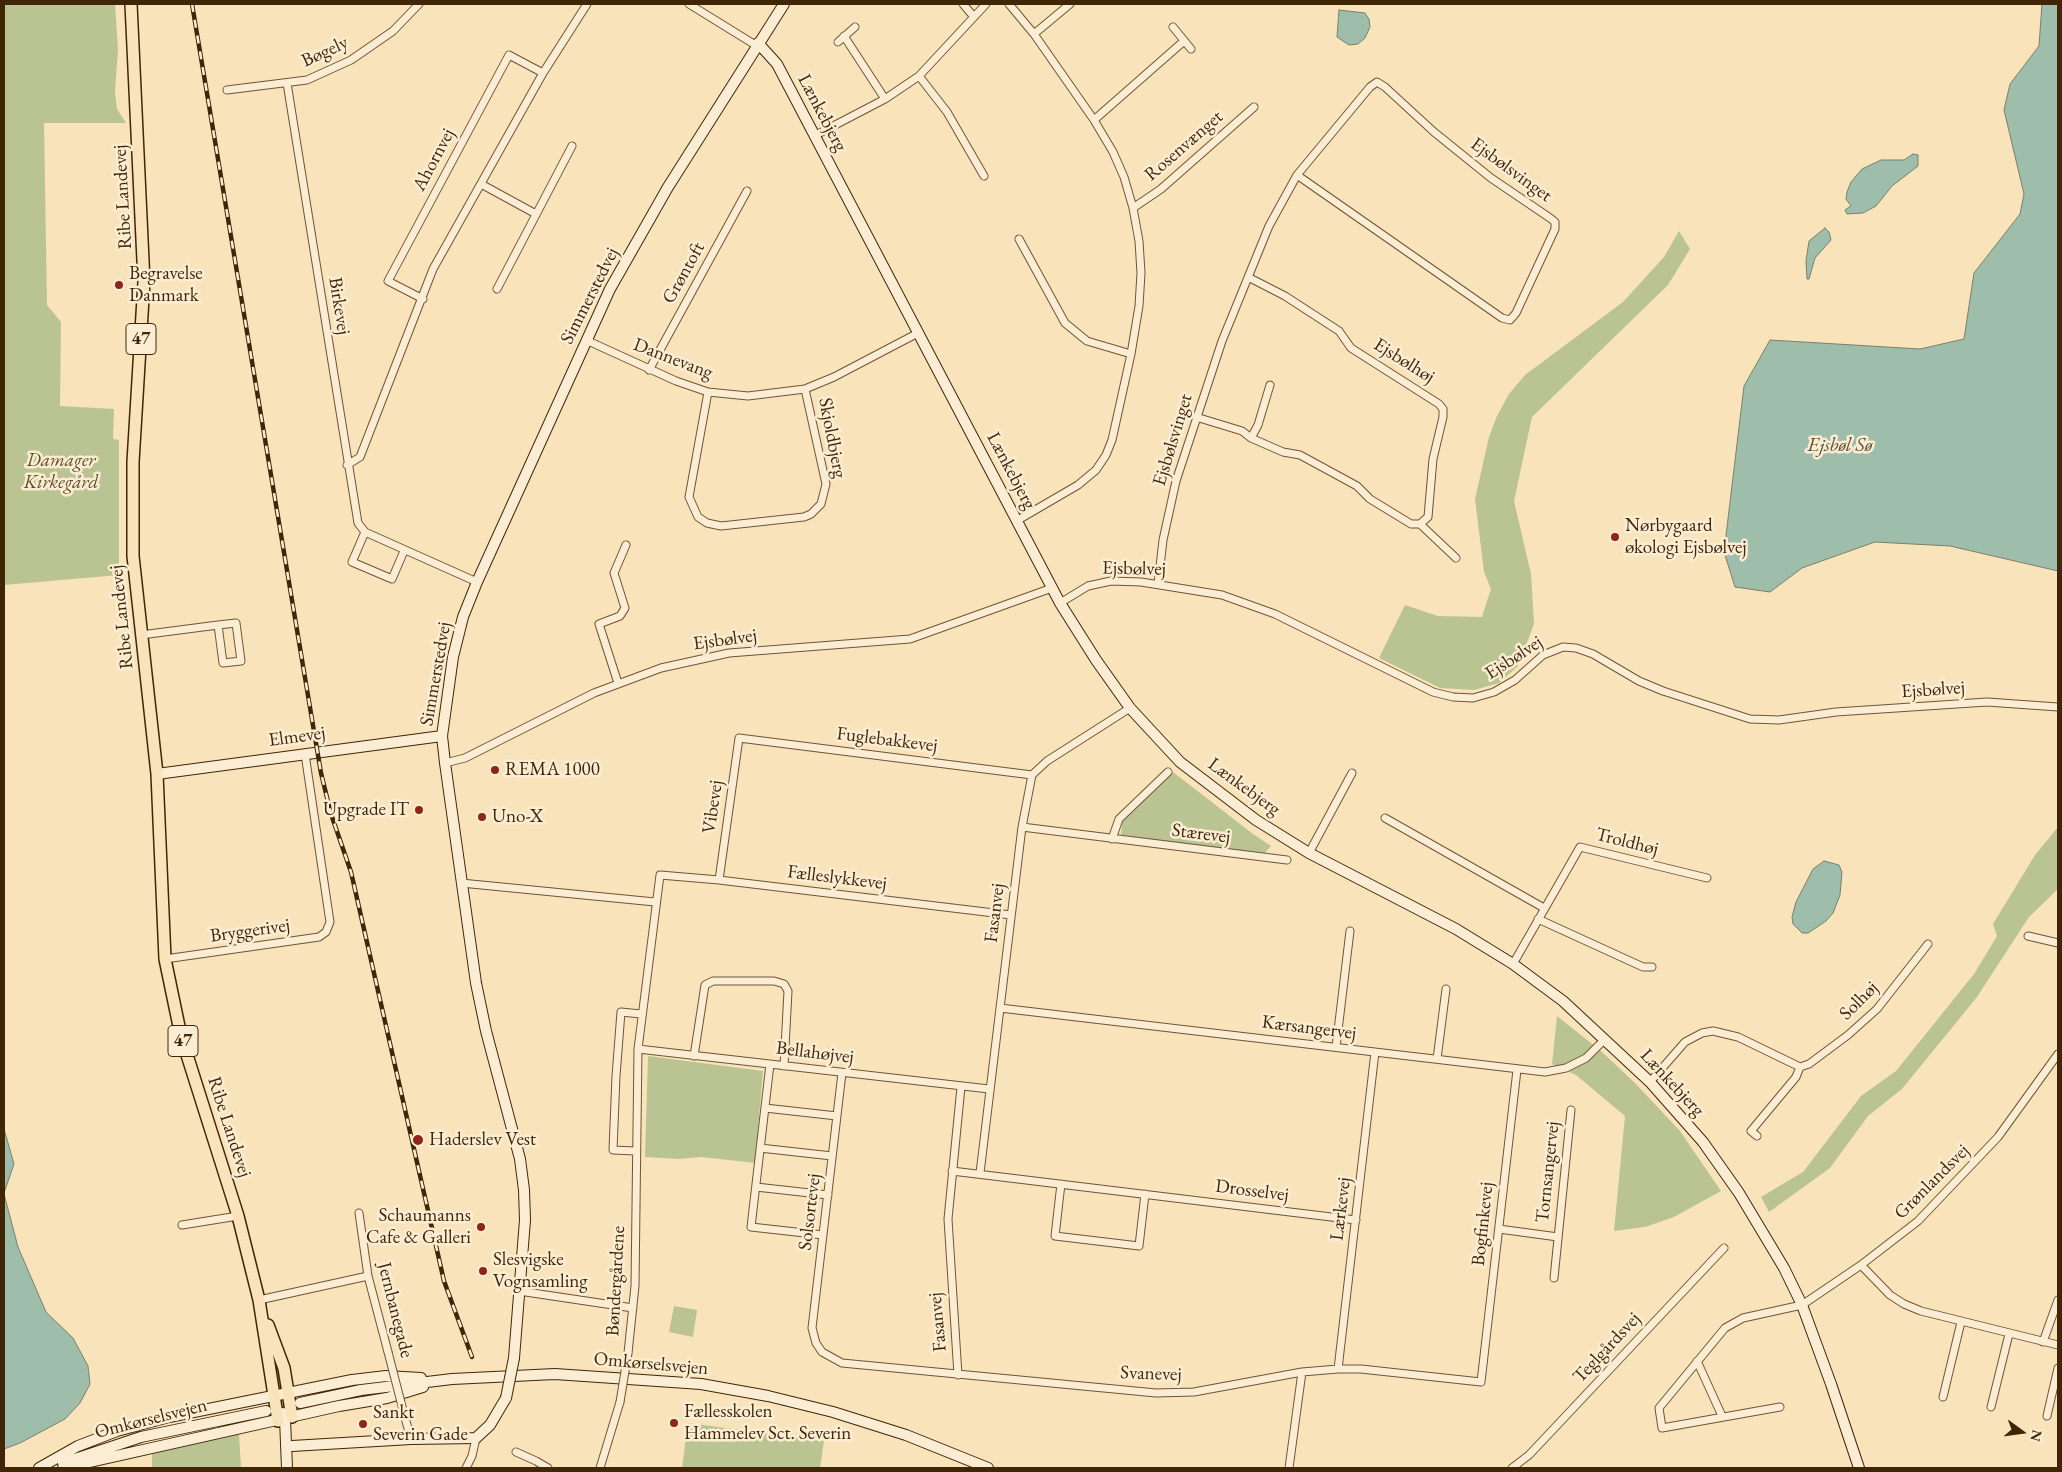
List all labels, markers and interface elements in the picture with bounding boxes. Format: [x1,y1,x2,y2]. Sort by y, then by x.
street label: Bøgely [298,31,352,73]
street label: Lænkebjerg [792,71,852,155]
street label: Rosenvænget [1140,106,1228,186]
street label: Ahornvej [408,125,460,195]
street label: Ejsbølsvinget [1466,133,1556,207]
street label: Ribe Landevej [109,144,137,250]
street label: Grøntoft [658,238,710,308]
street label: Simmerstedvej [556,244,624,348]
place label: Begravelse Danmark [129,263,203,307]
street label: Birkevej [323,276,355,336]
marker: Begravelse Danmark [113,279,125,291]
road number: 47 [126,324,156,354]
street label: Dannevang [630,333,716,385]
street label: Ejsbølhøj [1369,333,1439,389]
street label: Ejsbølsvinget [1148,391,1198,489]
street label: Skjoldbjerg [813,396,851,480]
street label: Lænkebjerg [981,429,1041,513]
water label: Ejsbøl Sø [1808,434,1872,458]
park label: Damager Kirkegård [24,450,98,494]
place label: Nørbygaard økologi Ejsbølvej [1625,515,1747,559]
marker: Nørbygaard økologi Ejsbølvej [1609,531,1621,543]
street label: Ejsbølvej [1102,557,1166,581]
street label: Ribe Landevej [105,564,139,670]
street label: Simmerstedvej [416,620,456,728]
street label: Ejsbølvej [692,624,758,656]
street label: Ejsbølvej [1481,631,1547,685]
street label: Ejsbølvej [1900,676,1966,704]
street label: Elmevej [267,722,327,752]
street label: Fuglebakkevej [835,722,939,758]
street label: Lænkebjerg [1203,753,1285,821]
place label: REMA 1000 [505,759,600,781]
marker: REMA 1000 [489,764,501,776]
street label: Vibevej [698,779,728,835]
place label: Upgrade IT [323,799,409,821]
marker: Upgrade IT [413,804,425,816]
place label: Uno-X [492,806,543,828]
marker: Uno-X [476,811,488,823]
street label: Stærevej [1170,819,1232,849]
street label: Troldhøj [1593,823,1661,861]
street label: Fælleslykkevej [786,861,888,895]
street label: Fasanvej [980,882,1010,944]
street label: Bryggerivej [209,914,291,948]
street label: Solhøj [1835,977,1883,1025]
street label: Kærsangervej [1260,1011,1358,1045]
road number: 47 [168,1026,198,1056]
street label: Bellahøjvej [775,1037,855,1069]
street label: Lænkebjerg [1635,1044,1709,1122]
street label: Ribe Landevej [202,1074,256,1180]
street label: Tornsangervej [1531,1120,1565,1224]
place label: Haderslev Vest [429,1129,536,1151]
marker: Haderslev Vest [411,1133,425,1147]
street label: Grønlandsvej [1890,1140,1974,1224]
street label: Solsortevej [794,1172,826,1252]
street label: Drosselvej [1214,1175,1290,1207]
street label: Lærkevej [1326,1176,1356,1242]
street label: Bogfinkevej [1467,1181,1499,1267]
place label: Schaumanns Cafe & Galleri [366,1205,471,1249]
marker: Schaumanns Cafe & Galleri [475,1221,487,1233]
street label: Bøndergårdene [602,1225,630,1337]
place label: Slesvigske Vognsamling [493,1249,588,1293]
street label: Jernbanegade [372,1260,418,1360]
marker: Slesvigske Vognsamling [477,1265,489,1277]
street label: Fasanvej [924,1291,952,1353]
street label: Teglgårdsvej [1568,1308,1646,1388]
street label: Omkørselsvejen [593,1348,709,1380]
street label: Svanevej [1120,1362,1182,1386]
street label: Omkørselsvejen [92,1394,210,1444]
place label: Fællesskolen Hammelev Sct. Severin [684,1401,851,1445]
place label: Sankt Severin Gade [373,1402,468,1446]
north arrow [1997,1407,2047,1457]
marker: Fællesskolen Hammelev Sct. Severin [668,1417,680,1429]
marker: Sankt Severin Gade [357,1418,369,1430]
text: N [2026,1428,2047,1443]

